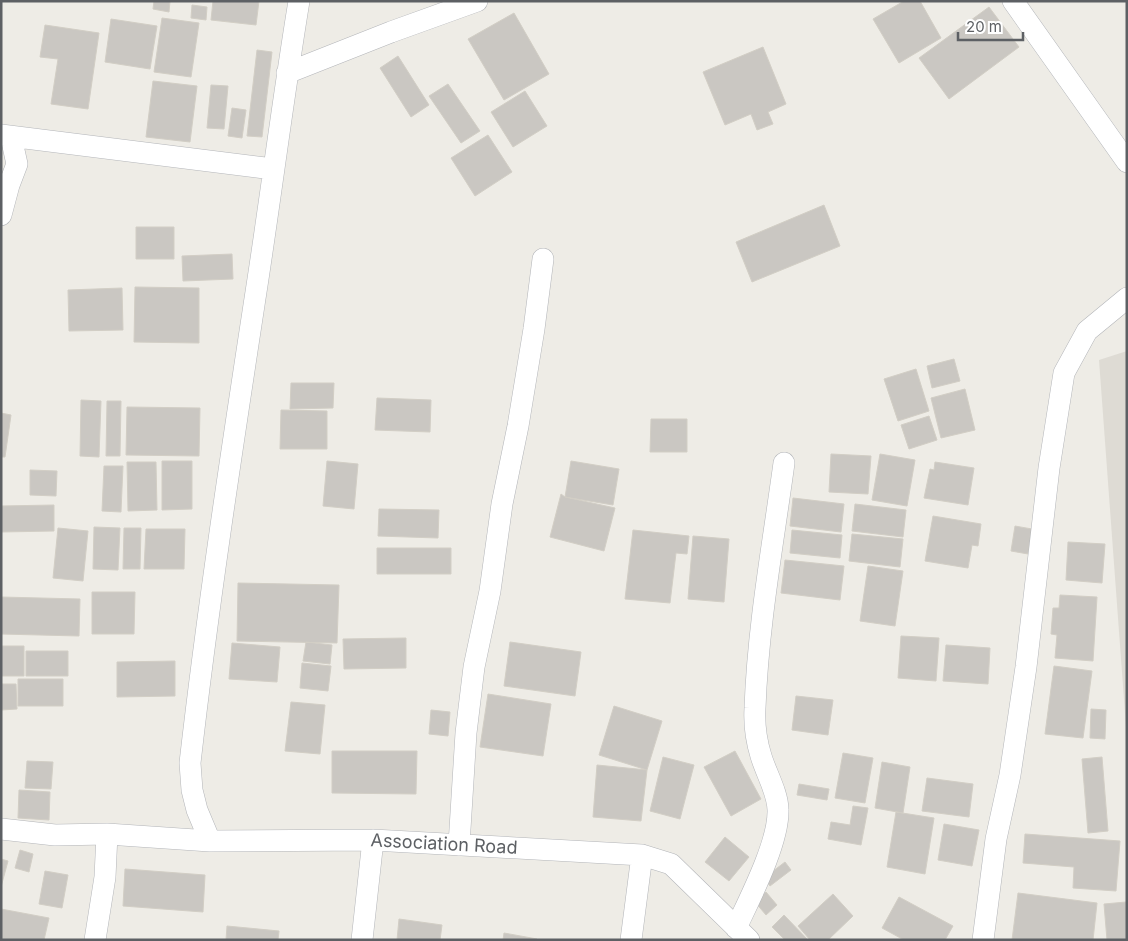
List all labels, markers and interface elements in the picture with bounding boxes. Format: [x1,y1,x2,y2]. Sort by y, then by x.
scale bar [958,10,1023,42]
text: 20 m [966,17,1002,36]
street label: Association Road [370,829,518,858]

